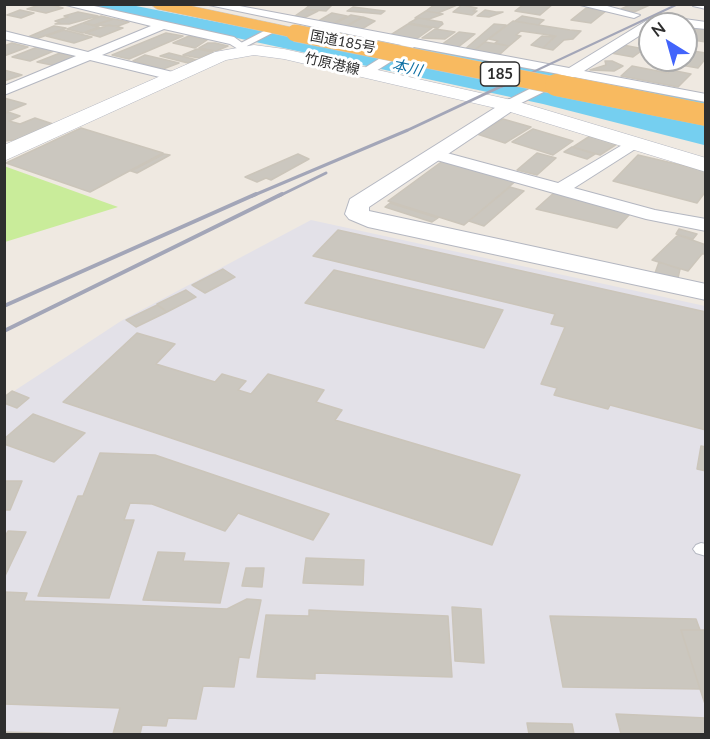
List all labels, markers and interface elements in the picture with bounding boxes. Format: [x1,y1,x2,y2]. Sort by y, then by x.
north arrow [638,12,698,72]
text: N [647,18,669,40]
street label: 国道185号 [309,27,377,57]
street label: 竹原港線 [303,50,361,78]
water label: 本川 [390,56,424,80]
road number: 185 [480,62,520,86]

